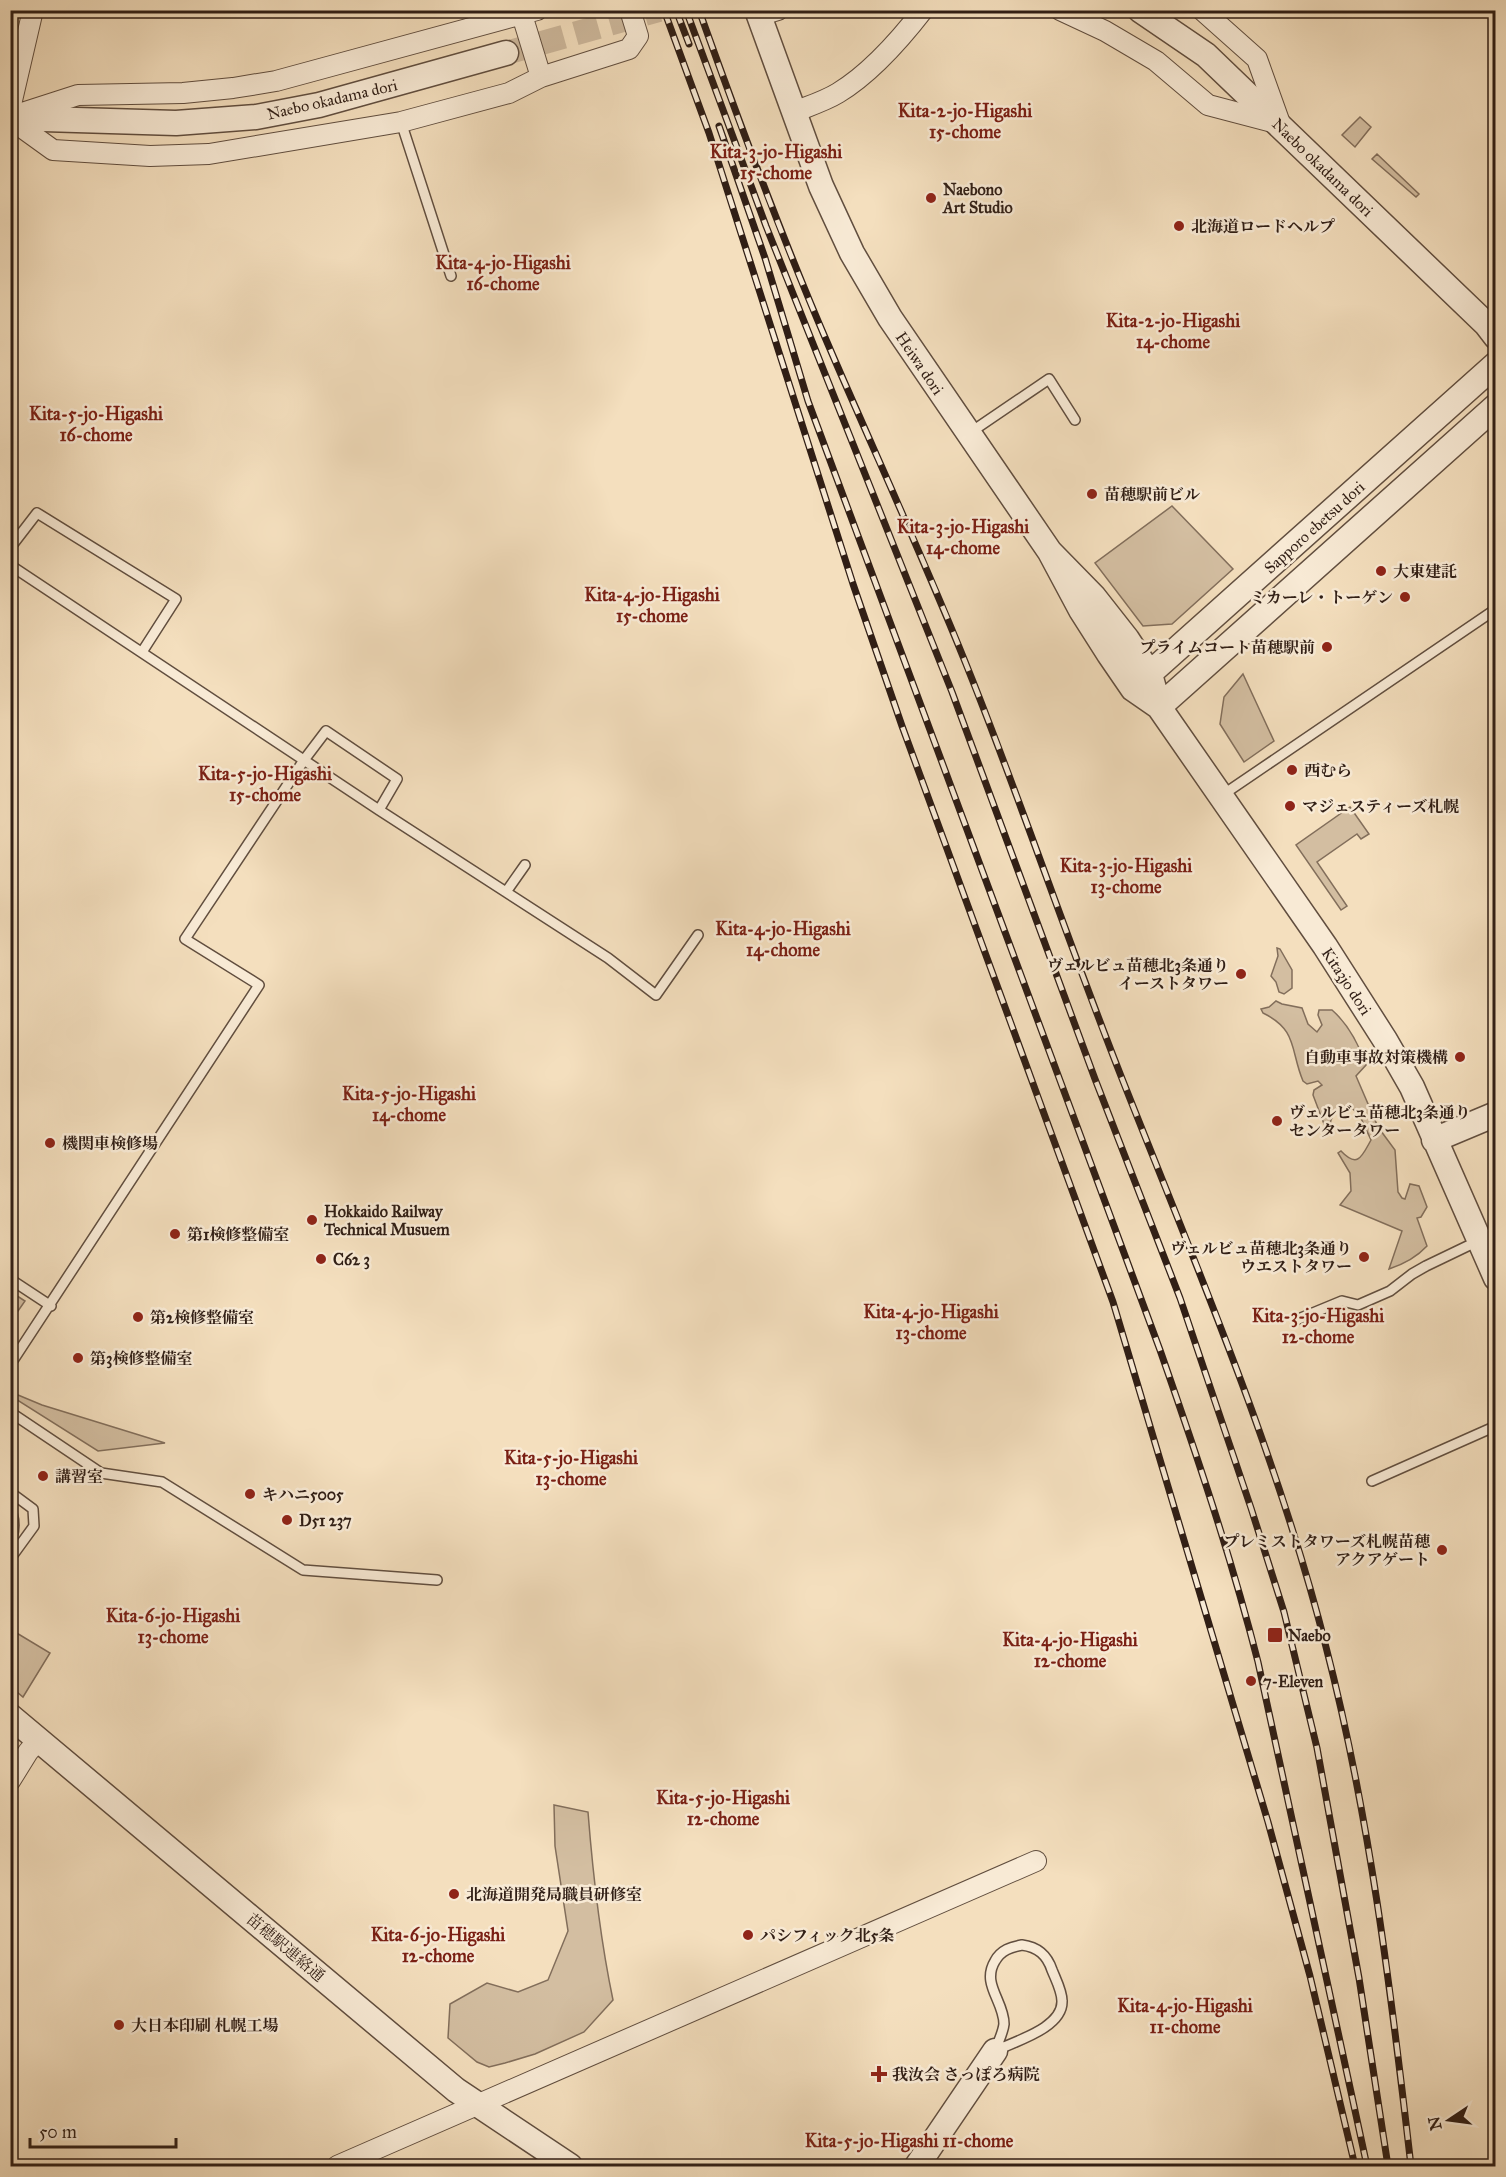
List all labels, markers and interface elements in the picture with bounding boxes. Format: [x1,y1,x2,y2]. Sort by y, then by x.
street label: Naebo okadama dori [265,75,400,124]
district label: Kita-2-jo-Higashi 15-chome [898,100,1033,143]
street label: Naebo okadama dori [1268,114,1378,221]
district label: Kita-3-jo-Higashi 15-chome [710,141,843,184]
place label: Naebono Art Studio [942,180,1013,217]
marker: Naebono Art Studio [924,191,938,205]
place label: 北海道ロードヘルプ [1191,217,1335,236]
marker: 北海道ロードヘルプ [1172,219,1186,233]
district label: Kita-4-jo-Higashi 16-chome [435,252,572,295]
district label: Kita-2-jo-Higashi 14-chome [1106,310,1241,354]
street label: Heiwa dori [892,328,948,399]
district label: Kita-5-jo-Higashi 16-chome [29,403,164,446]
street label: Sapporo ebetsu dori [1260,477,1369,578]
place label: 苗穂駅前ビル [1104,485,1200,504]
marker: 苗穂駅前ビル [1085,487,1099,501]
district label: Kita-3-jo-Higashi 14-chome [897,516,1030,560]
place label: 大東建託 [1393,562,1457,581]
marker: 大東建託 [1374,564,1388,578]
district label: Kita-4-jo-Higashi 15-chome [584,584,721,627]
place label: ミカーレ・トーゲン [1250,588,1393,607]
marker: ミカーレ・トーゲン [1398,590,1412,604]
place label: プライムコート苗穂駅前 [1139,638,1315,657]
marker: プライムコート苗穂駅前 [1320,640,1334,654]
place label: 西むら [1304,761,1352,780]
district label: Kita-5-jo-Higashi 15-chome [198,763,333,806]
marker: 西むら [1285,763,1299,777]
place label: マジェスティーズ札幌 [1302,797,1459,816]
marker: マジェスティーズ札幌 [1283,799,1297,813]
district label: Kita-3-jo-Higashi 13-chome [1060,855,1193,899]
district label: Kita-4-jo-Higashi 14-chome [715,918,852,962]
street label: Kita3jo dori [1318,944,1376,1019]
place label: ヴェルビュ苗穂北3条通り イーストタワー [1047,956,1229,993]
marker: ヴェルビュ苗穂北3条通り イーストタワー [1234,967,1248,981]
place label: 自動車事故対策機構 [1304,1048,1448,1067]
marker: 自動車事故対策機構 [1453,1050,1467,1064]
district label: Kita-5-jo-Higashi 14-chome [342,1083,477,1127]
place label: ヴェルビュ苗穂北3条通り センタータワー [1289,1103,1471,1140]
marker: ヴェルビュ苗穂北3条通り センタータワー [1270,1114,1284,1128]
place label: 機関車検修場 [62,1134,158,1153]
marker: 機関車検修場 [43,1136,57,1150]
place label: Hokkaido Railway Technical Musuem [323,1202,450,1239]
marker: Hokkaido Railway Technical Musuem [305,1213,319,1227]
place label: 第1検修整備室 [187,1225,289,1244]
marker: 第1検修整備室 [168,1227,182,1241]
place label: ヴェルビュ苗穂北3条通り ウエストタワー [1170,1239,1352,1276]
place label: C62 3 [333,1250,370,1270]
marker: ヴェルビュ苗穂北3条通り ウエストタワー [1357,1250,1371,1264]
marker: C62 3 [314,1252,328,1266]
district label: Kita-4-jo-Higashi 13-chome [863,1301,1000,1345]
district label: Kita-3-jo-Higashi 12-chome [1252,1305,1385,1348]
place label: 第2検修整備室 [150,1308,254,1327]
marker: 第2検修整備室 [131,1310,145,1324]
place label: 第3検修整備室 [90,1349,192,1369]
marker: 第3検修整備室 [71,1351,85,1365]
district label: Kita-5-jo-Higashi 13-chome [504,1447,639,1491]
place label: 講習室 [55,1467,103,1486]
marker: 講習室 [36,1469,50,1483]
place label: キハニ5005 [262,1485,344,1504]
marker: キハニ5005 [243,1487,257,1501]
place label: D51 237 [299,1511,352,1531]
marker: D51 237 [280,1513,294,1527]
place label: プレミストタワーズ札幌苗穂 アクアゲート [1223,1532,1430,1569]
marker: プレミストタワーズ札幌苗穂 アクアゲート [1435,1543,1449,1557]
district label: Kita-6-jo-Higashi 13-chome [106,1605,241,1649]
marker: Naebo [1266,1626,1284,1644]
place label: Naebo [1288,1626,1331,1645]
district label: Kita-4-jo-Higashi 12-chome [1002,1629,1139,1672]
place label: 7-Eleven [1263,1672,1324,1691]
marker: 7-Eleven [1244,1674,1258,1688]
district label: Kita-5-jo-Higashi 12-chome [656,1787,791,1830]
place label: 北海道開発局職員研修室 [466,1885,642,1904]
marker: 北海道開発局職員研修室 [447,1887,461,1901]
street label: 苗穂駅連絡通 [243,1909,329,1986]
district label: Kita-6-jo-Higashi 12-chome [371,1924,506,1967]
place label: パシフィック北5条 [760,1926,894,1945]
marker: パシフィック北5条 [741,1928,755,1942]
district label: Kita-4-jo-Higashi 11-chome [1117,1995,1254,2038]
place label: 大日本印刷 札幌工場 [131,2016,278,2035]
marker: 大日本印刷 札幌工場 [112,2018,126,2032]
marker: 我汝会 さっぽろ病院 [870,2065,888,2083]
place label: 我汝会 さっぽろ病院 [892,2065,1039,2084]
north arrow [1419,2090,1479,2150]
scale bar [30,2111,176,2149]
text: N [1424,2114,1446,2132]
text: 50 m [39,2121,77,2143]
district label: Kita-5-jo-Higashi 11-chome [805,2130,1014,2153]

